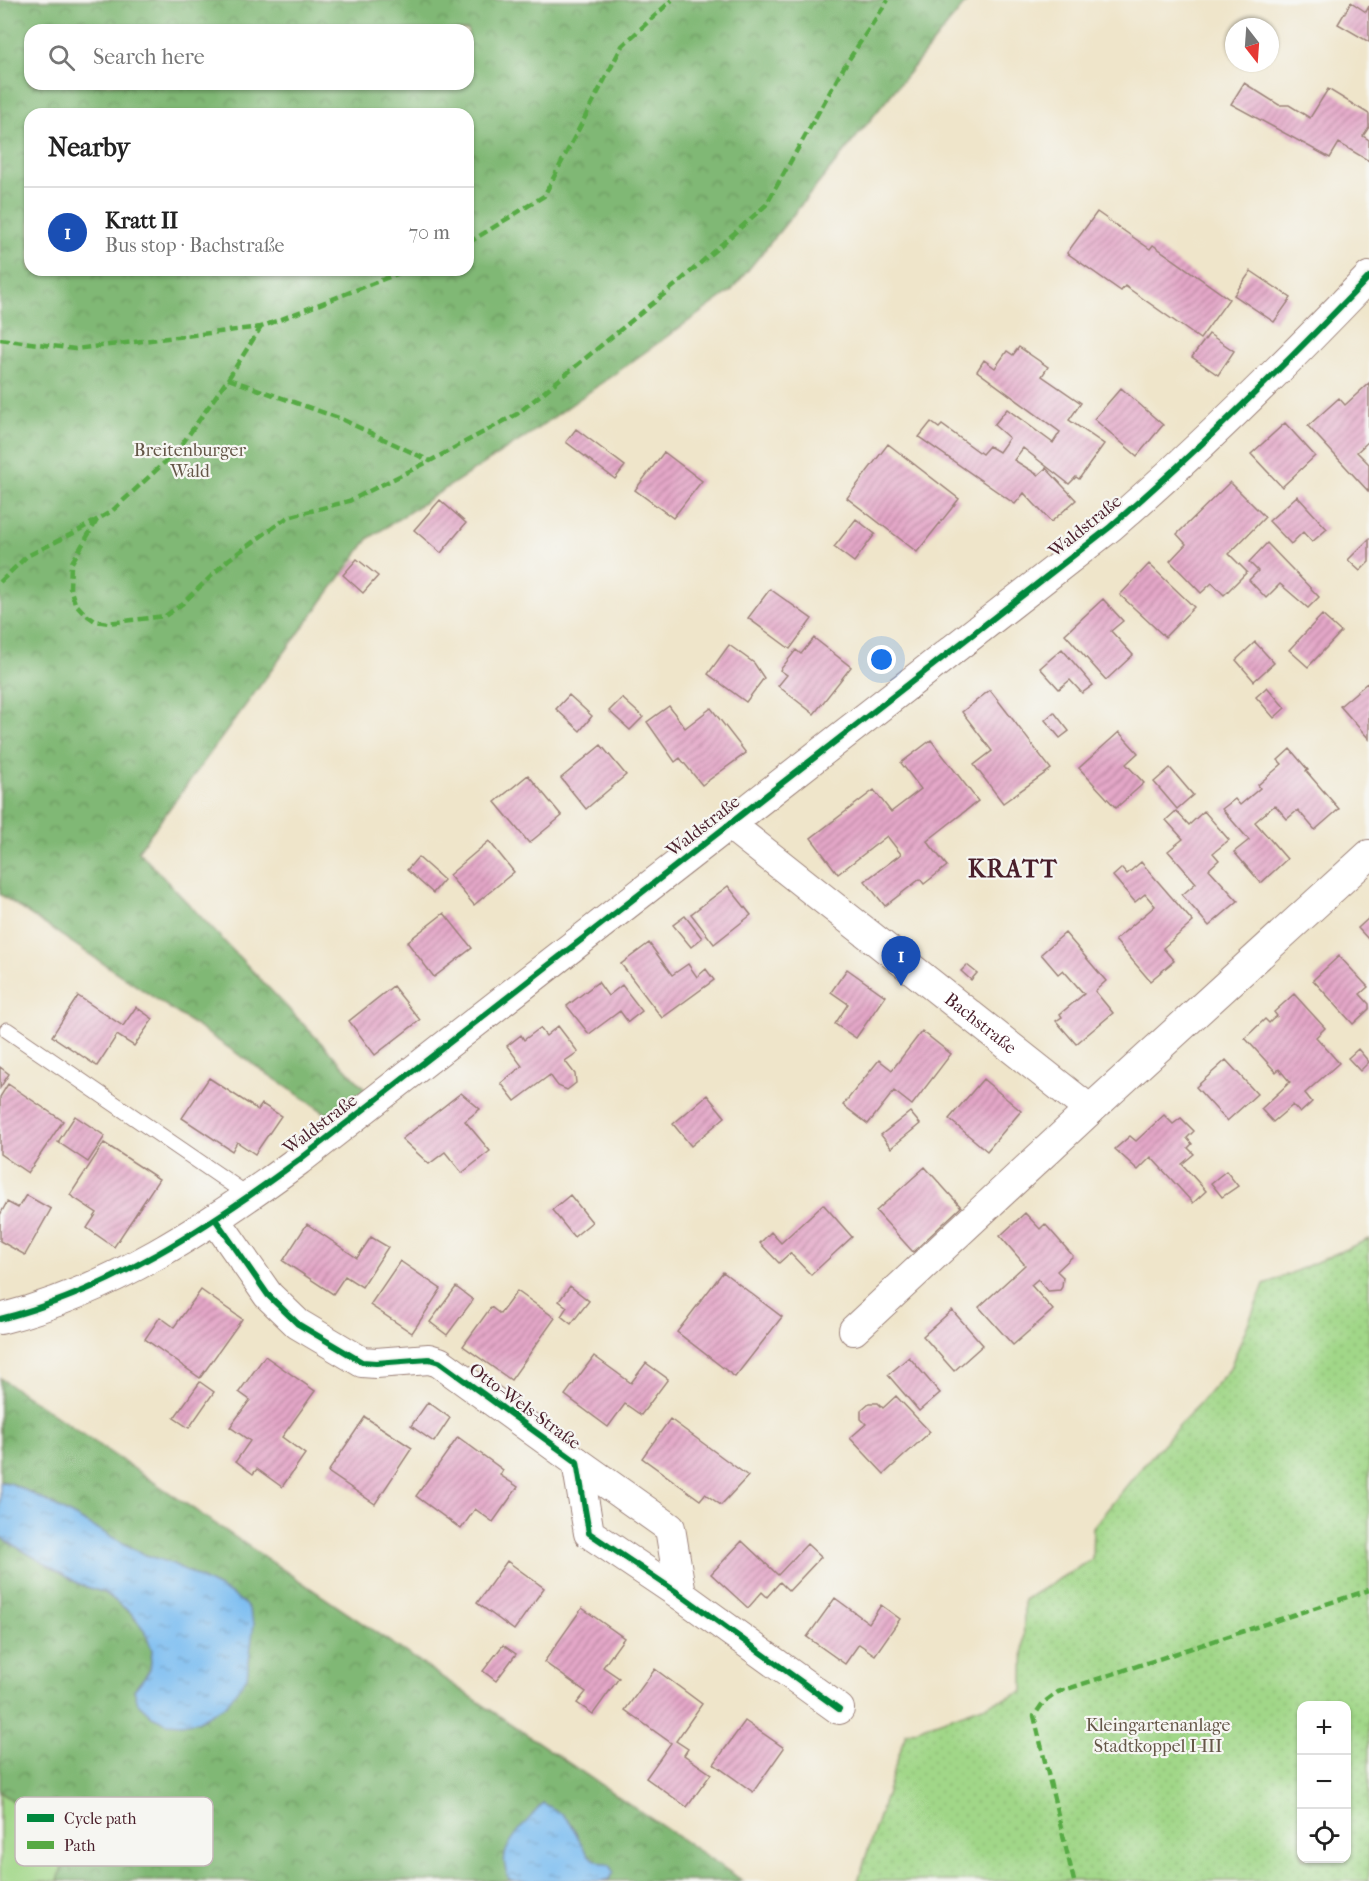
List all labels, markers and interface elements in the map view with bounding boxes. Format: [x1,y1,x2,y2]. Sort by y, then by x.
north arrow [1225,18,1279,72]
search box [24,24,474,90]
icon: search [45,41,78,74]
text: Search here [93,44,205,70]
text: Nearby [48,132,130,163]
text: Kratt II [105,208,178,234]
text: 1 [64,221,71,244]
text: 70 m [408,221,450,244]
text: Bus stop · Bachstraße [105,234,285,257]
park label: Breitenburger Wald [134,440,246,482]
street label: Waldstraße [1044,491,1126,563]
your location [867,645,896,674]
street label: Waldstraße [662,791,744,862]
district label: KRATT [968,855,1058,883]
pin: 1 [882,936,920,986]
street label: Bachstraße [940,989,1021,1059]
street label: Waldstraße [278,1090,362,1160]
street label: Otto-Wels-Straße [465,1359,585,1454]
map controls [1297,1701,1351,1863]
button: + [1297,1701,1351,1755]
park label: Kleingartenanlage Stadtkoppel I-III [1086,1715,1230,1757]
button: − [1297,1755,1351,1809]
legend [15,1797,213,1866]
text: Cycle path [64,1809,136,1828]
button: locate [1297,1809,1351,1863]
text: Path [64,1836,96,1855]

